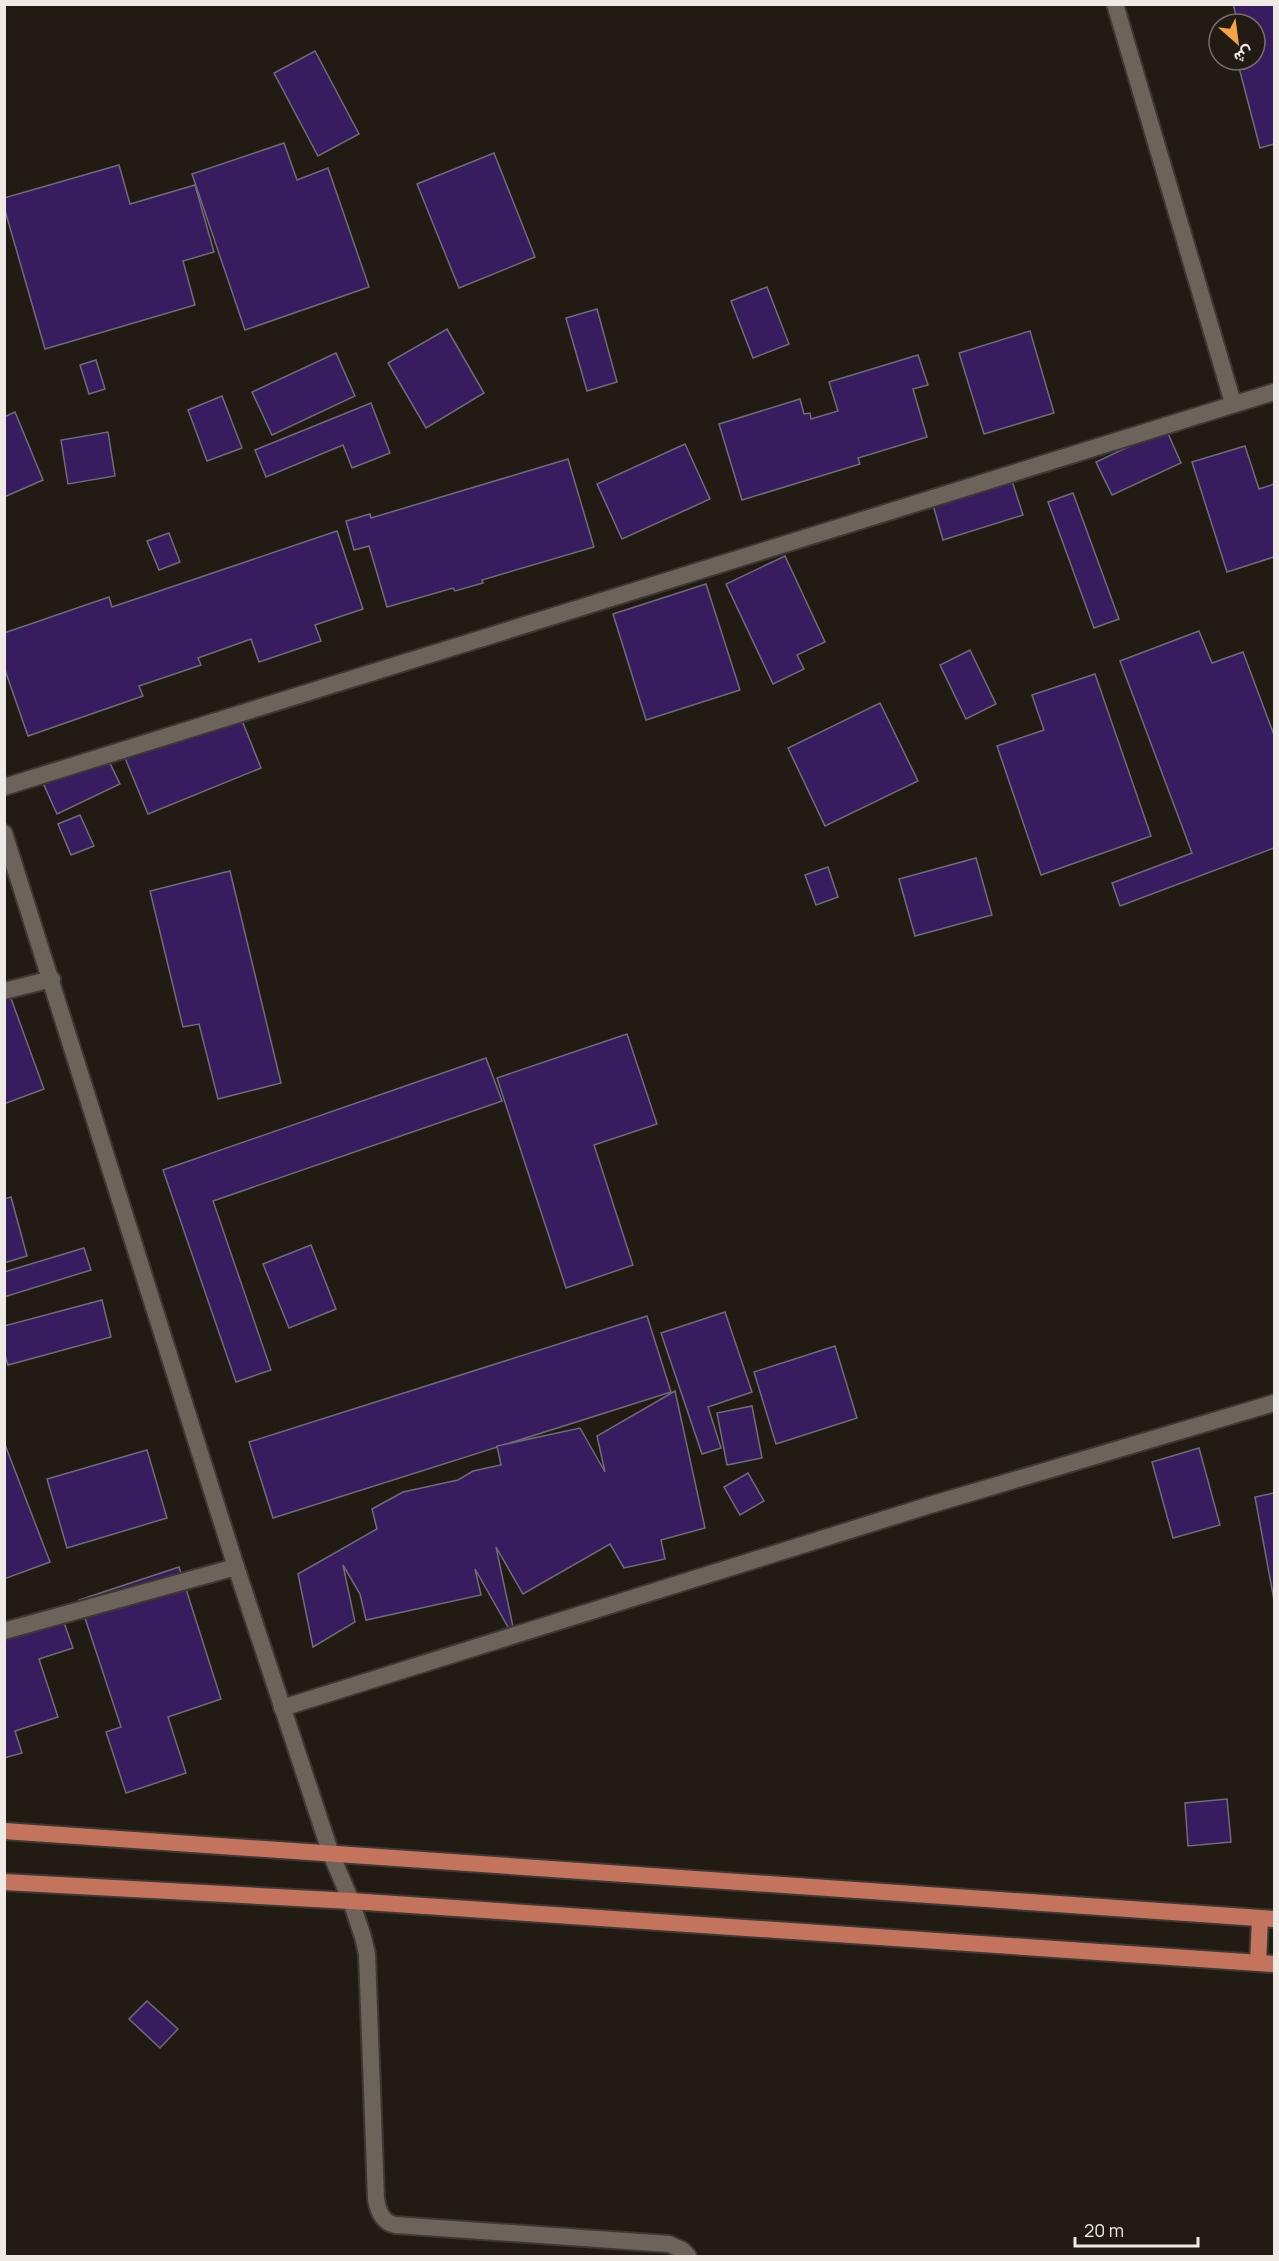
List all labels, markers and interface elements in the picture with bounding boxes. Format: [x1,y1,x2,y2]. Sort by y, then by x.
north arrow [1207,12,1267,72]
text: ش [1230,41,1258,69]
scale bar [1075,2210,1198,2248]
text: 20 m [1084,2218,1124,2242]

